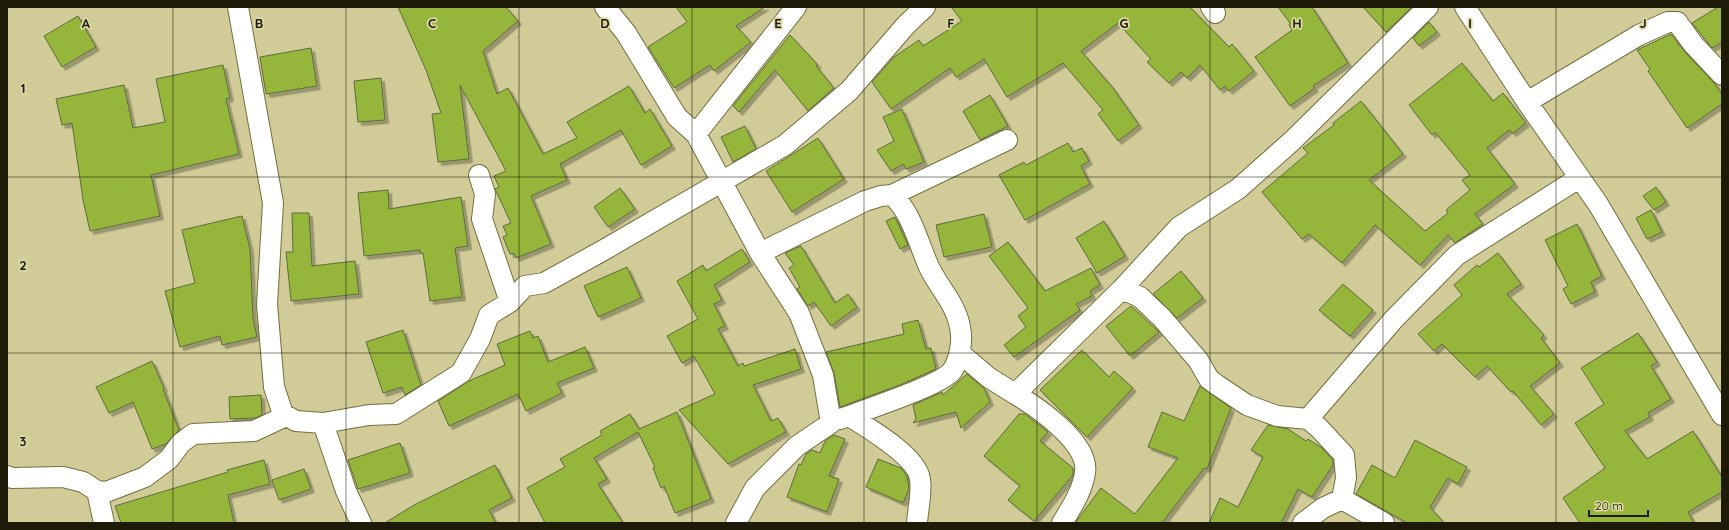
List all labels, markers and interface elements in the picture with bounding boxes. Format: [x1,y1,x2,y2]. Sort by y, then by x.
text: A [82,15,91,31]
text: B [255,15,263,31]
text: C [428,15,436,31]
text: D [600,15,610,31]
text: E [774,15,782,31]
text: F [947,15,955,31]
text: G [1119,15,1129,31]
text: H [1292,15,1302,31]
text: I [1468,15,1472,31]
text: J [1639,15,1647,31]
text: 1 [20,80,26,96]
text: 2 [19,257,27,273]
text: 3 [20,433,27,449]
scale bar [1589,492,1648,518]
text: 20 m [1595,498,1623,513]

